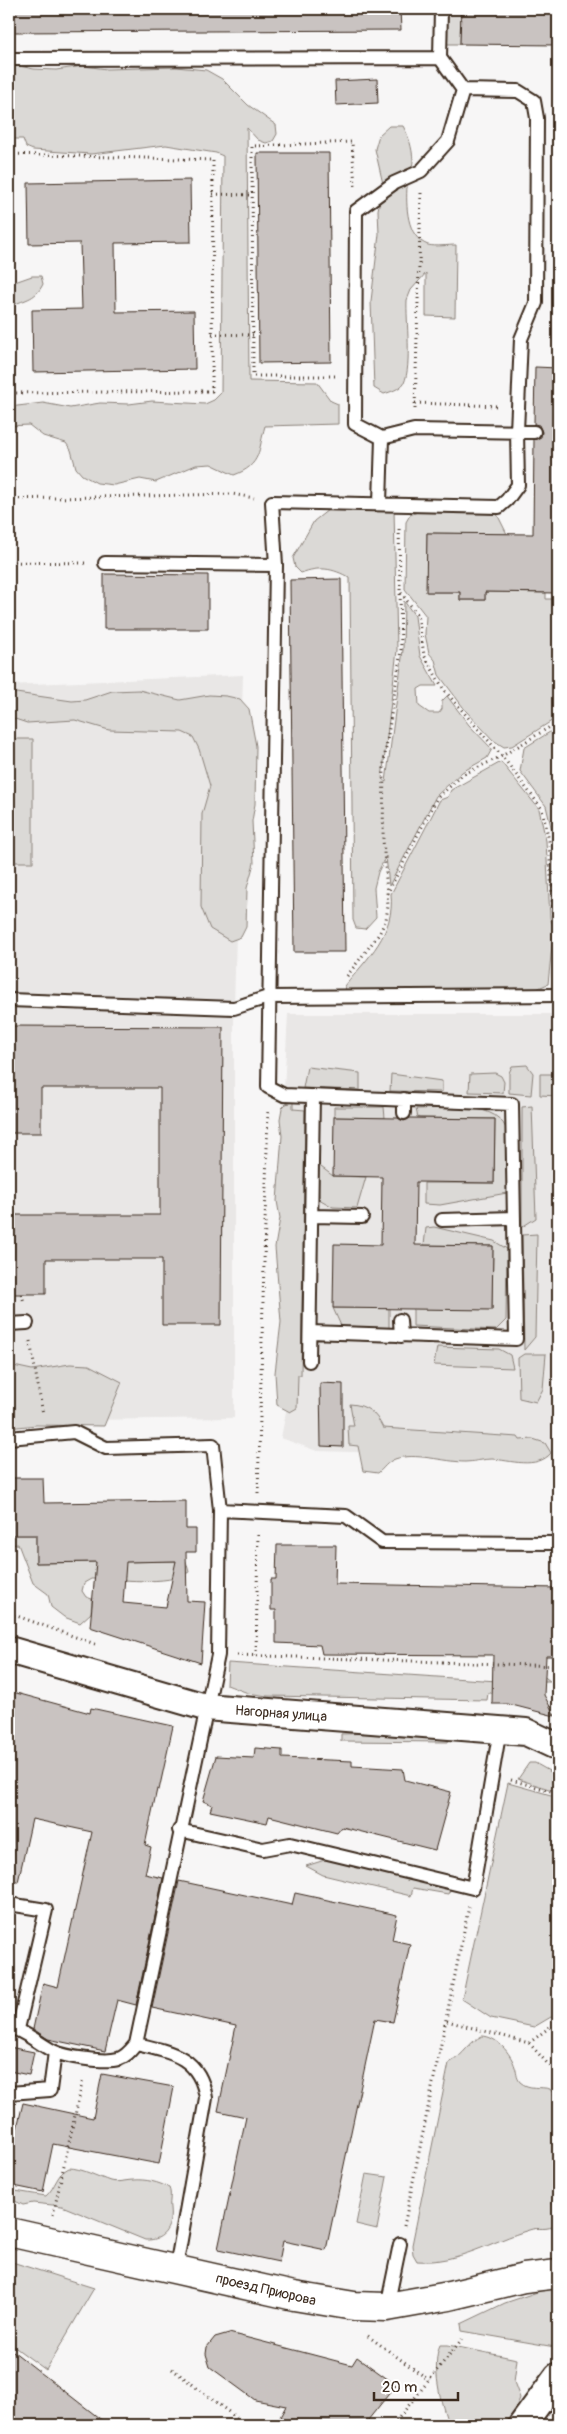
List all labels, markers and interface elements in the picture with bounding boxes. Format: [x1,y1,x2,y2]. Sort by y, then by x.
street label: Нагорная улица [234,1702,328,1725]
street label: проезд Приорова [214,2270,318,2309]
scale bar [374,2369,458,2401]
text: 20 m [382,2378,417,2397]

